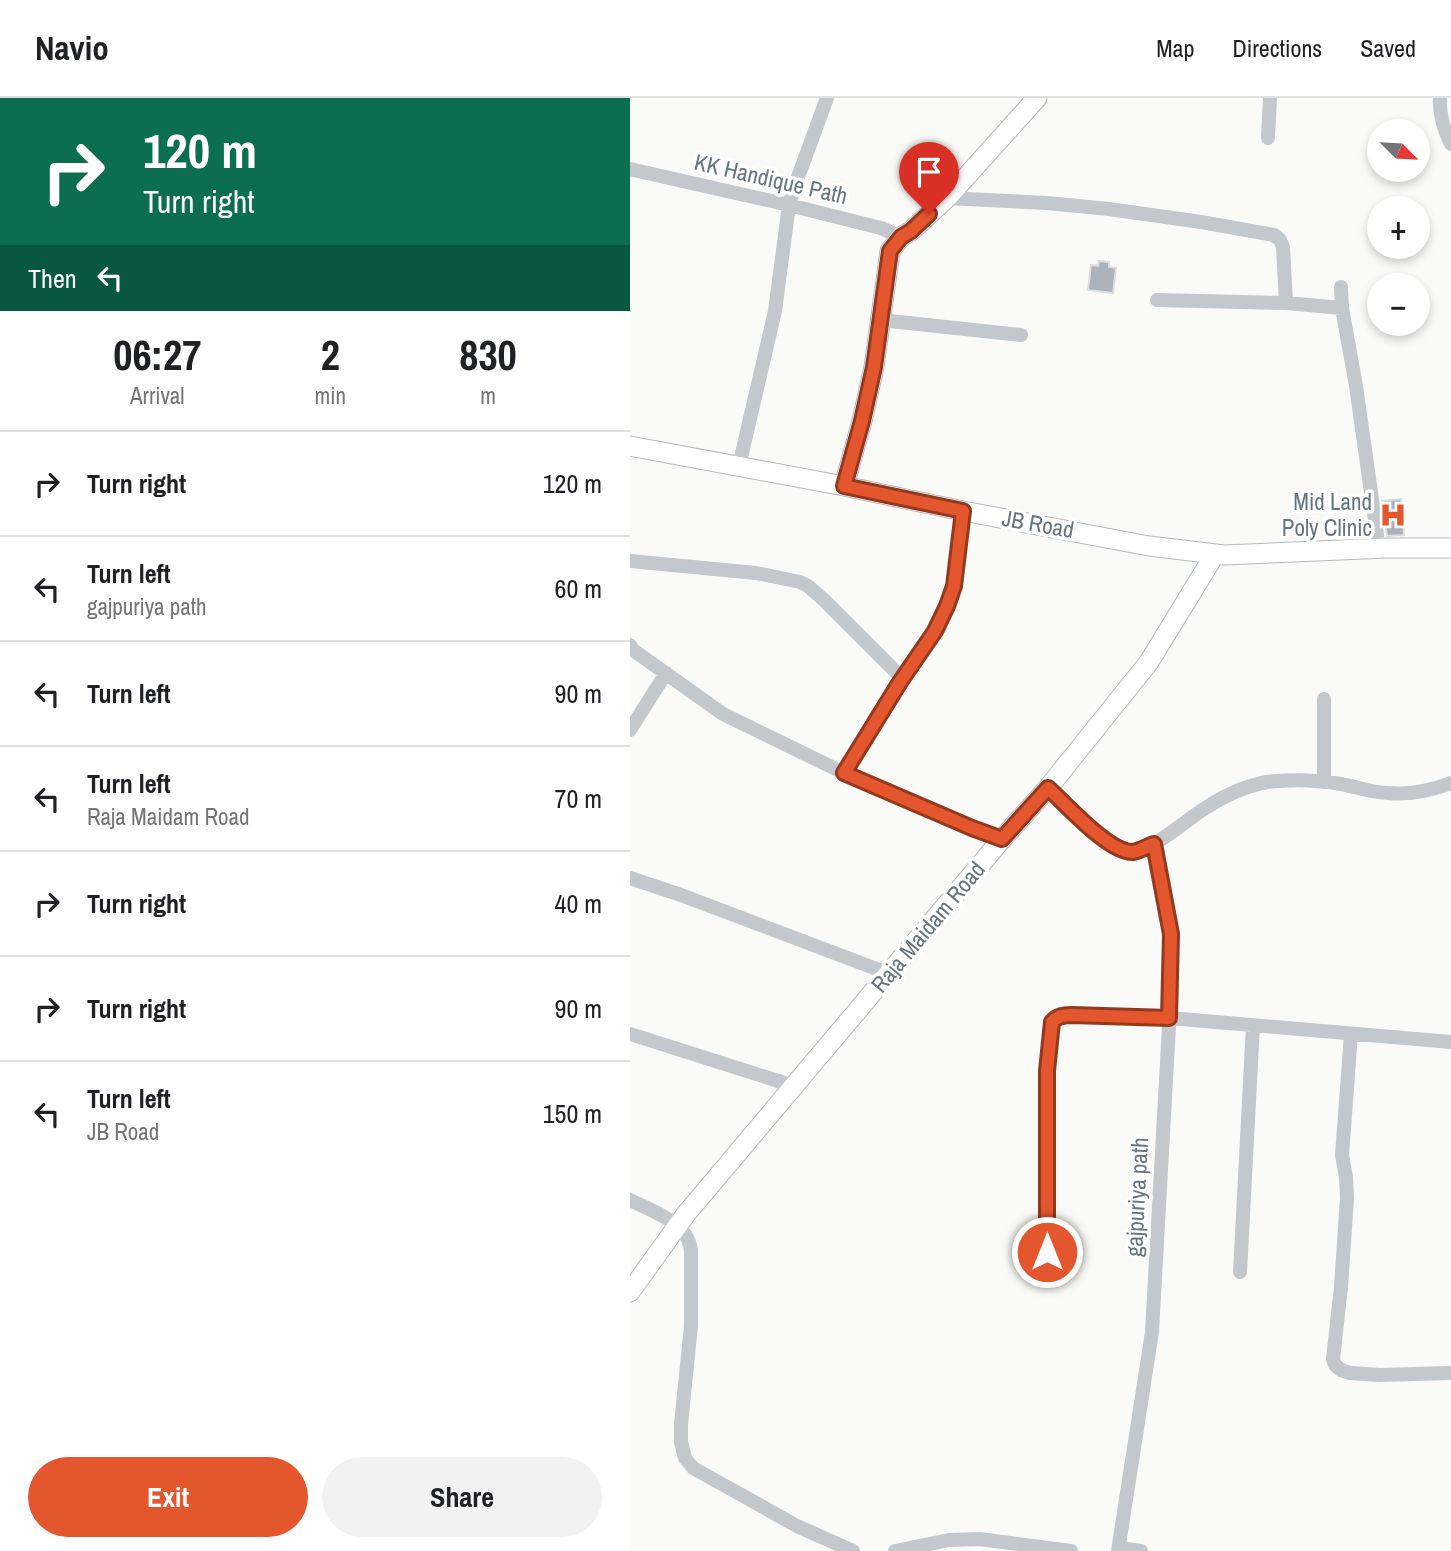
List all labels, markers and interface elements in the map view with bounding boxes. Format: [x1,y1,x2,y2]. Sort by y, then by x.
text: Navio [35,26,109,70]
text: Map [1156,32,1194,64]
text: Directions [1232,32,1322,64]
text: Saved [1360,32,1416,64]
text: 120 m [143,117,257,183]
north arrow [1367,119,1430,182]
map controls [1367,119,1430,336]
icon: right [28,126,119,217]
pin [899,142,959,214]
street label: KK Handique Path [692,146,851,211]
icon: arrive [910,153,948,191]
text: Turn right [143,180,255,223]
button: + [1367,196,1430,259]
icon: left [91,259,129,297]
text: Then [28,261,77,296]
button: − [1367,273,1430,336]
text: 06:27 [113,327,201,383]
text: 2 [321,327,340,383]
text: 830 [459,327,517,383]
text: Arrival [130,380,185,411]
text: min [315,380,346,411]
text: m [480,380,496,411]
icon: right [28,465,66,503]
text: Turn right [87,466,186,501]
text: 120 m [543,466,602,501]
place label: Mid Land Poly Clinic [1282,486,1372,543]
hospital icon: Mid Land Poly Clinic [1378,500,1408,530]
street label: JB Road [1000,502,1076,545]
text: Turn left [87,556,171,591]
icon: left [28,570,66,608]
text: 60 m [555,571,602,606]
text: gajpuriya path [87,591,207,622]
icon: left [28,675,66,713]
text: Turn left [87,676,171,711]
text: 90 m [555,676,602,711]
text: Turn left [87,766,171,801]
icon: left [28,780,66,818]
text: 70 m [555,781,602,816]
text: Raja Maidam Road [87,801,249,832]
street label: Raja Maidam Road [864,854,992,999]
icon: right [28,885,66,923]
text: Turn right [87,886,186,921]
text: 40 m [555,886,602,921]
icon: right [28,990,66,1028]
text: Turn right [87,991,186,1026]
text: 90 m [555,991,602,1026]
text: Turn left [87,1081,171,1116]
icon: left [28,1095,66,1133]
text: 150 m [543,1096,602,1131]
text: JB Road [87,1116,159,1147]
street label: gajpuriya path [1118,1136,1155,1257]
position arrow [1010,1215,1084,1289]
button: Exit [28,1457,308,1537]
button: Share [322,1457,602,1537]

